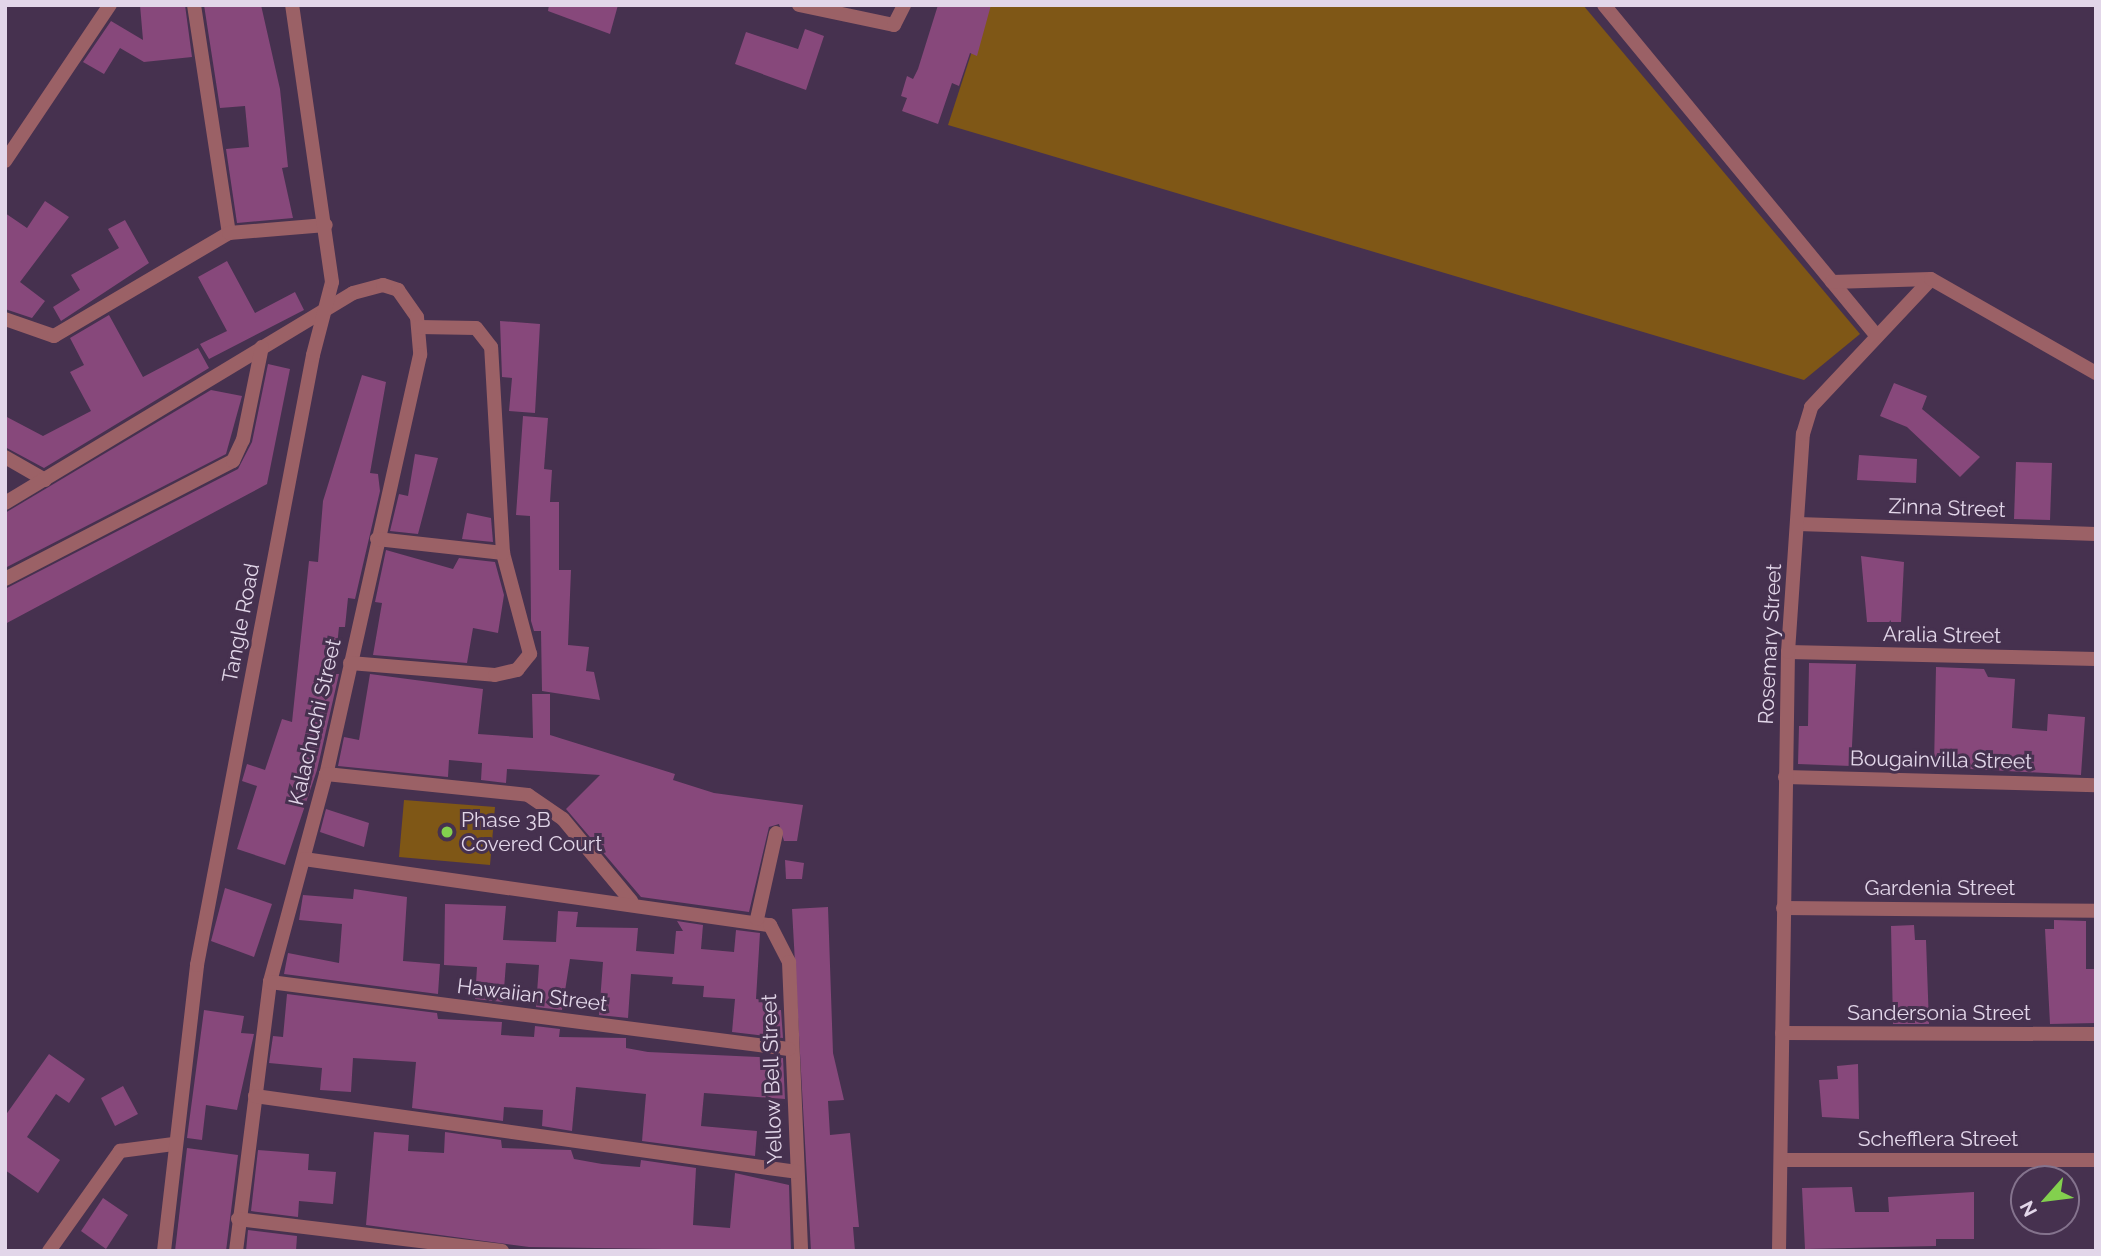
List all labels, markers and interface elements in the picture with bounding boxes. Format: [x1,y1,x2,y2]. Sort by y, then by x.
street label: Zinna Street [1888,493,2006,523]
street label: Tangle Road [217,561,265,685]
street label: Rosemary Street [1753,563,1787,725]
street label: Aralia Street [1883,621,2001,649]
street label: Kalachuchi Street [284,636,346,808]
street label: Bougainvilla Street [1850,746,2032,774]
place label: Phase 3B Covered Court [461,807,602,857]
marker: Phase 3B Covered Court [439,824,455,840]
street label: Gardenia Street [1865,875,2015,901]
street label: Hawaiian Street [455,973,609,1017]
street label: Yellow Bell Street [756,993,788,1165]
street label: Sandersonia Street [1847,1000,2031,1026]
street label: Schefflera Street [1858,1126,2018,1152]
north arrow [2010,1165,2080,1235]
text: N [2015,1197,2041,1220]

